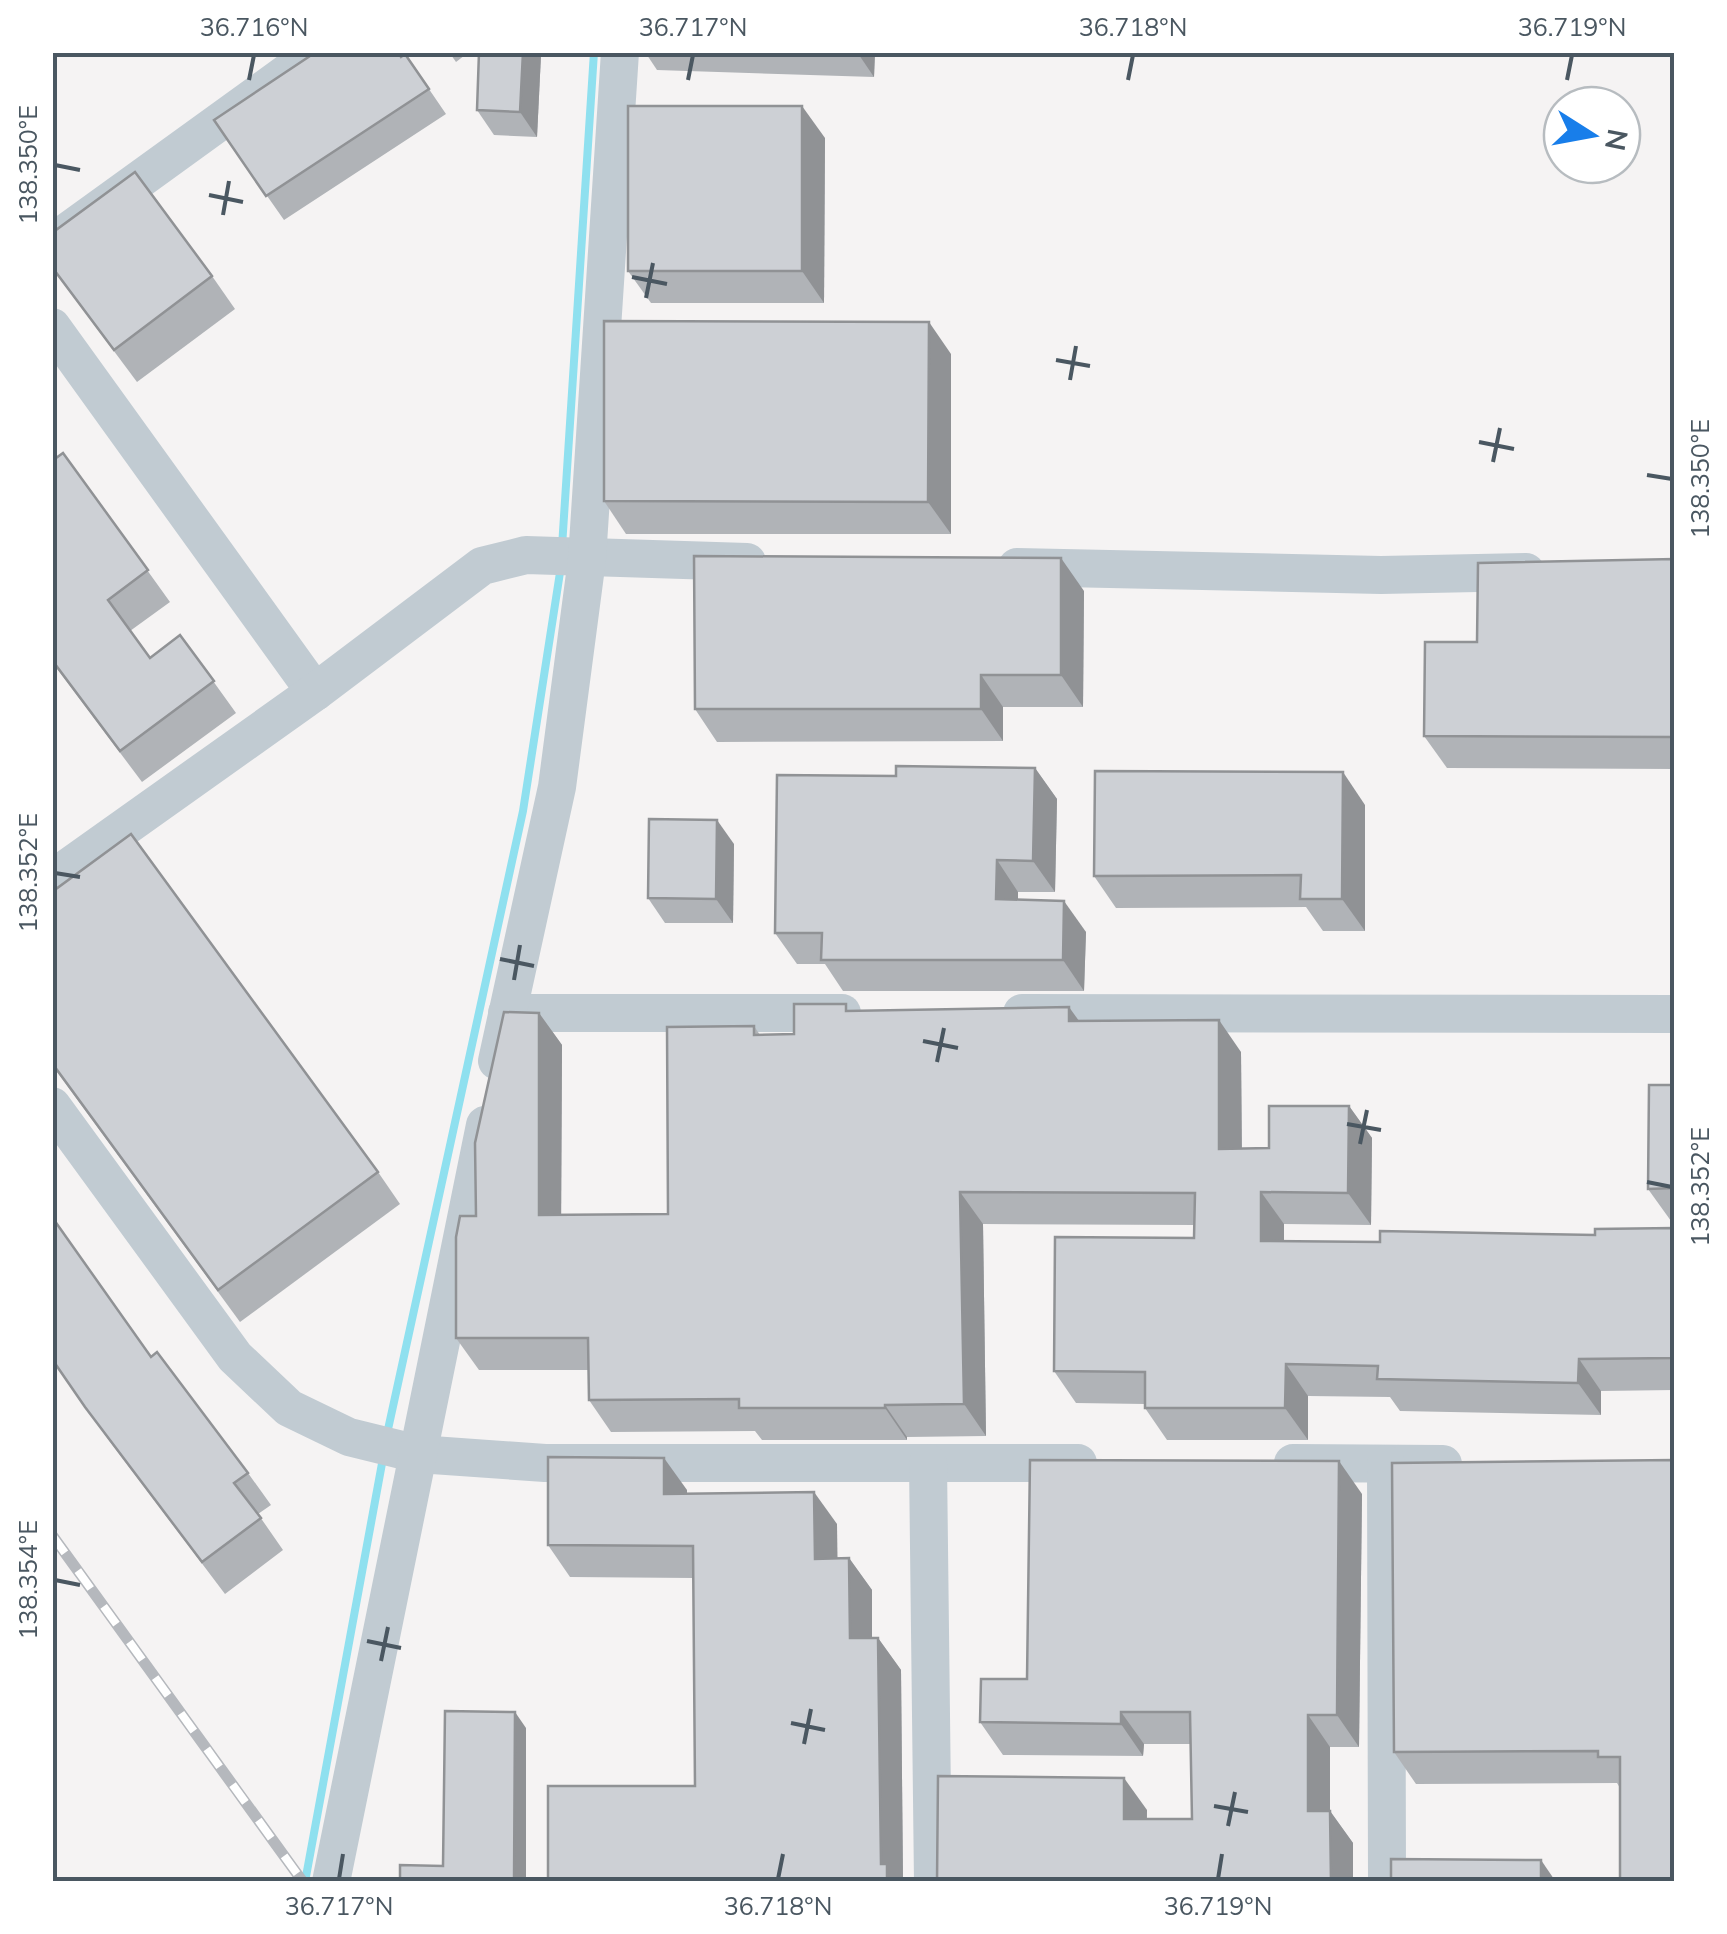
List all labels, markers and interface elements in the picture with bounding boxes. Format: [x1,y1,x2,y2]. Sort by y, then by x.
text: 36.716°N [200,11,308,42]
text: 36.717°N [639,11,747,42]
text: 36.718°N [1079,11,1187,42]
text: 36.719°N [1518,11,1626,42]
north arrow [1542,85,1642,185]
text: 138.350°E [12,105,43,225]
text: N [1598,126,1636,154]
text: 138.350°E [1684,419,1715,539]
text: 138.352°E [12,813,43,933]
text: 138.352°E [1684,1127,1715,1247]
text: 138.354°E [12,1520,43,1640]
text: 36.717°N [285,1890,393,1921]
text: 36.718°N [724,1890,832,1921]
text: 36.719°N [1164,1890,1272,1921]

